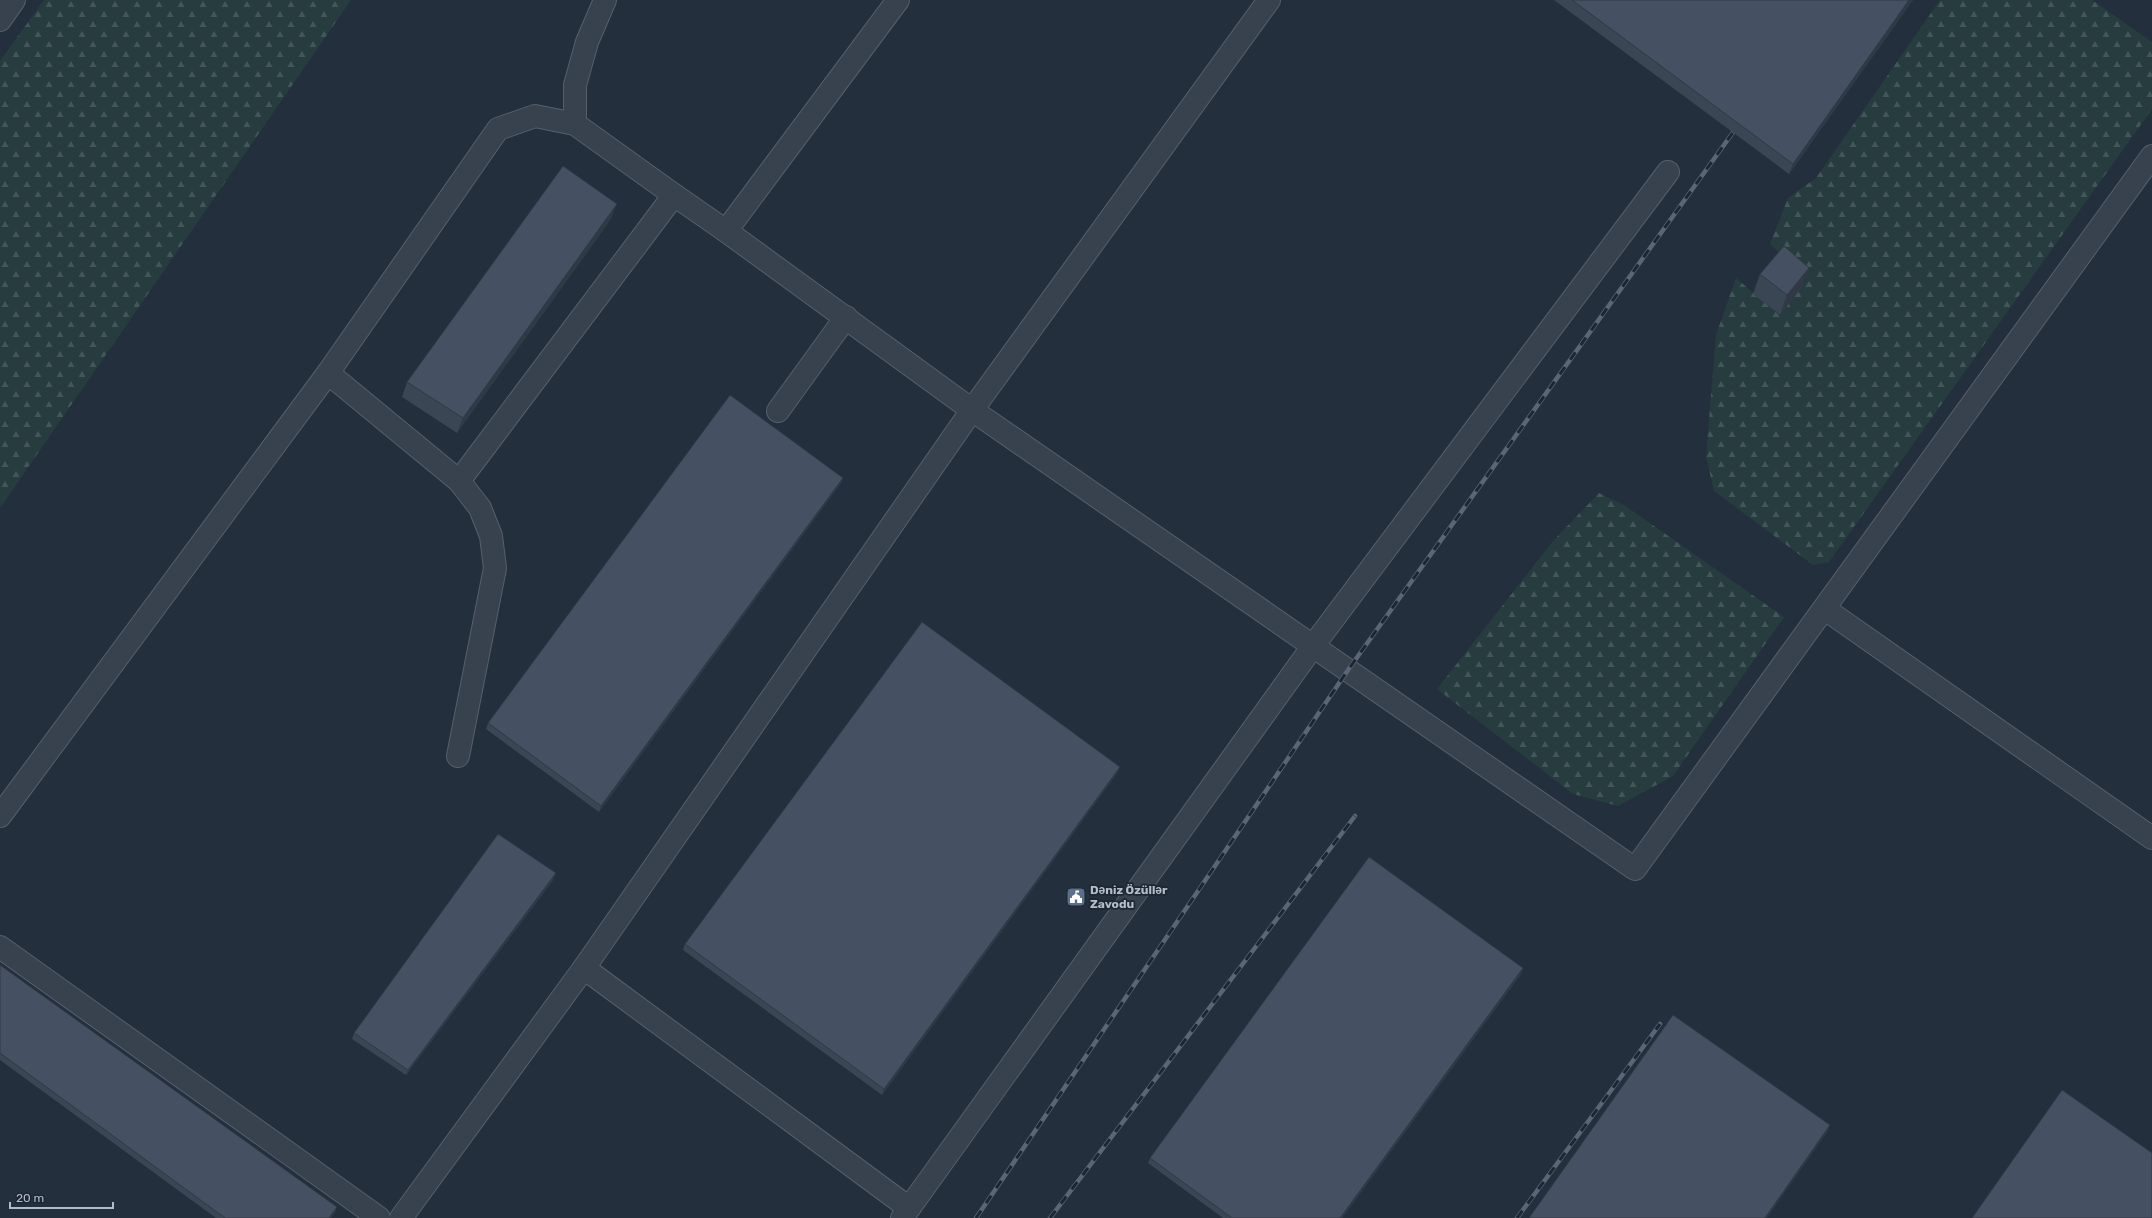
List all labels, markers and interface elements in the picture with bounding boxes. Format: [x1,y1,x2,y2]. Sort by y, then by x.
place label: Dəniz Özüllər Zavodu [1090,883,1168,911]
public building icon: Dəniz Özüllər Zavodu [1065,886,1087,908]
scale bar [10,1184,113,1210]
text: 20 m [16,1191,44,1205]

